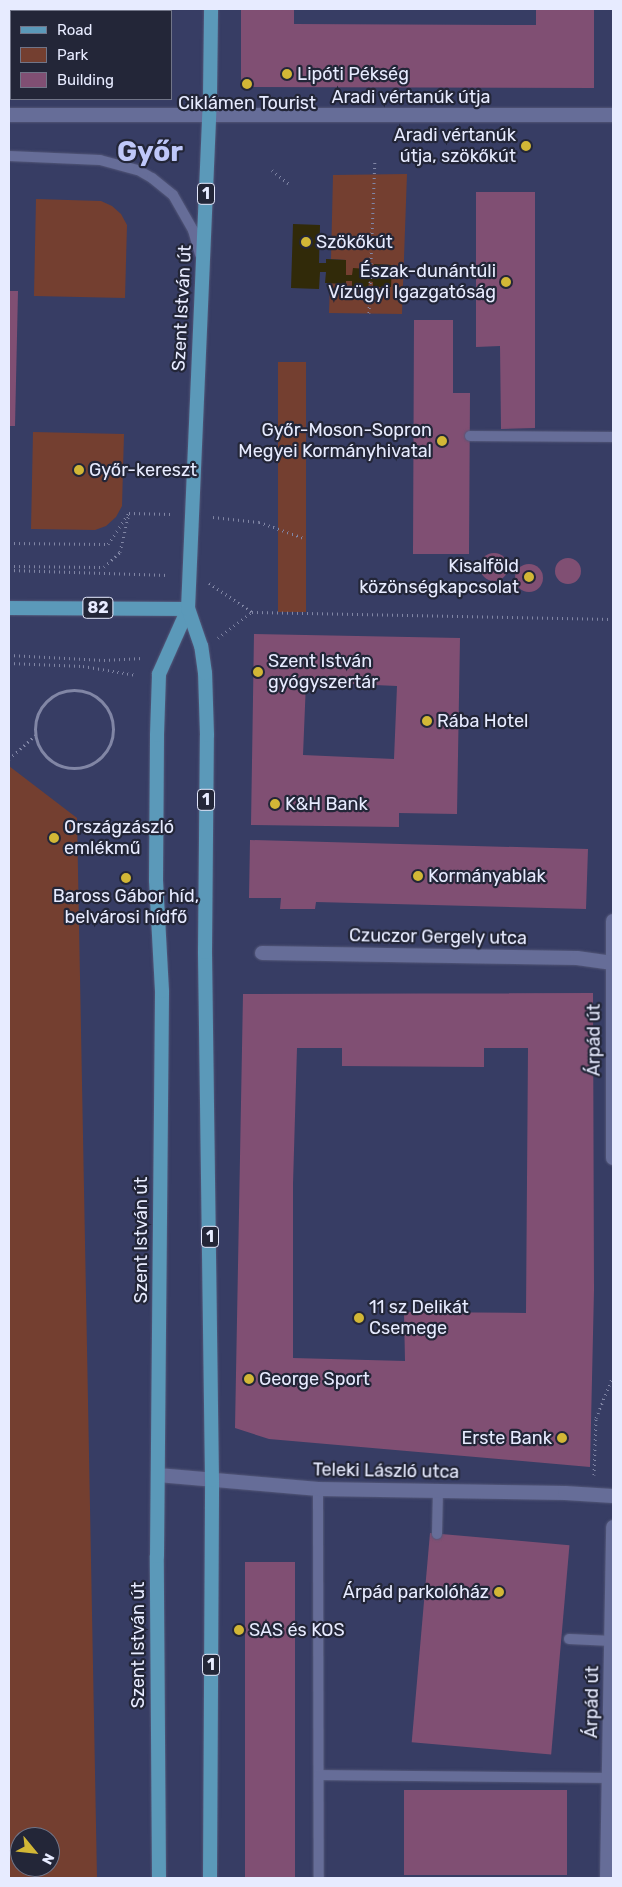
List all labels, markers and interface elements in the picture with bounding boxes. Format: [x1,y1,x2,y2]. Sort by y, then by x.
legend [10,10,172,100]
text: Road [57,21,93,39]
text: Park [57,46,88,64]
place label: Lipóti Pékség [297,63,409,85]
marker: Lipóti Pékség [281,68,293,80]
text: Building [57,71,114,89]
marker: Ciklámen Tourist [241,78,253,90]
street label: Aradi vértanúk útja [331,86,491,108]
place label: Ciklámen Tourist [178,92,316,114]
place label: Aradi vértanúk útja, szökőkút [393,125,516,168]
district label: Győr [117,135,183,169]
marker: Aradi vértanúk útja, szökőkút [520,140,532,152]
road number: 1 [196,180,216,208]
place label: Szökőkút [316,231,393,253]
marker: Szökőkút [300,236,312,248]
street label: Szent István út [168,244,196,372]
place label: Észak-dunántúli Vízügyi Igazgatóság [328,261,496,304]
marker: Észak-dunántúli Vízügyi Igazgatóság [500,276,512,288]
place label: Győr-Moson-Sopron Megyei Kormányhivatal [238,420,432,462]
marker: Győr-Moson-Sopron Megyei Kormányhivatal [436,435,448,447]
place label: Győr-kereszt [89,459,197,481]
marker: Győr-kereszt [73,464,85,476]
place label: Kisalföld közönségkapcsolat [359,556,519,598]
marker: Kisalföld közönségkapcsolat [523,571,535,583]
road number: 82 [82,594,114,622]
place label: Szent István gyógyszertár [268,651,378,694]
marker: Szent István gyógyszertár [252,666,264,678]
place label: Rába Hotel [437,710,528,732]
marker: Rába Hotel [421,715,433,727]
road number: 1 [196,786,216,814]
place label: K&H Bank [285,793,368,815]
marker: K&H Bank [269,798,281,810]
place label: Országzászló emlékmű [64,817,174,860]
marker: Országzászló emlékmű [48,832,60,844]
place label: Kormányablak [428,865,546,887]
marker: Kormányablak [412,870,424,882]
marker: Baross Gábor híd, belvárosi hídfő [120,872,132,884]
place label: Baross Gábor híd, belvárosi hídfő [53,886,199,929]
street label: Czuczor Gergely utca [348,925,528,949]
street label: Árpád út [583,1004,605,1076]
street label: Szent István út [130,1177,152,1303]
road number: 1 [200,1224,220,1250]
place label: 11 sz Delikát Csemege [369,1297,469,1340]
marker: 11 sz Delikát Csemege [353,1312,365,1324]
place label: George Sport [259,1368,370,1390]
marker: George Sport [243,1373,255,1385]
place label: Erste Bank [461,1427,552,1449]
marker: Erste Bank [556,1432,568,1444]
street label: Teleki László utca [313,1459,459,1483]
place label: Árpád parkolóház [343,1581,489,1603]
street label: Szent István út [127,1582,149,1708]
marker: Árpád parkolóház [493,1586,505,1598]
place label: SAS és KOS [249,1619,345,1641]
marker: SAS és KOS [233,1624,245,1636]
road number: 1 [201,1652,221,1678]
street label: Árpád út [581,1666,603,1738]
north arrow [10,1827,60,1877]
text: N [38,1850,58,1867]

